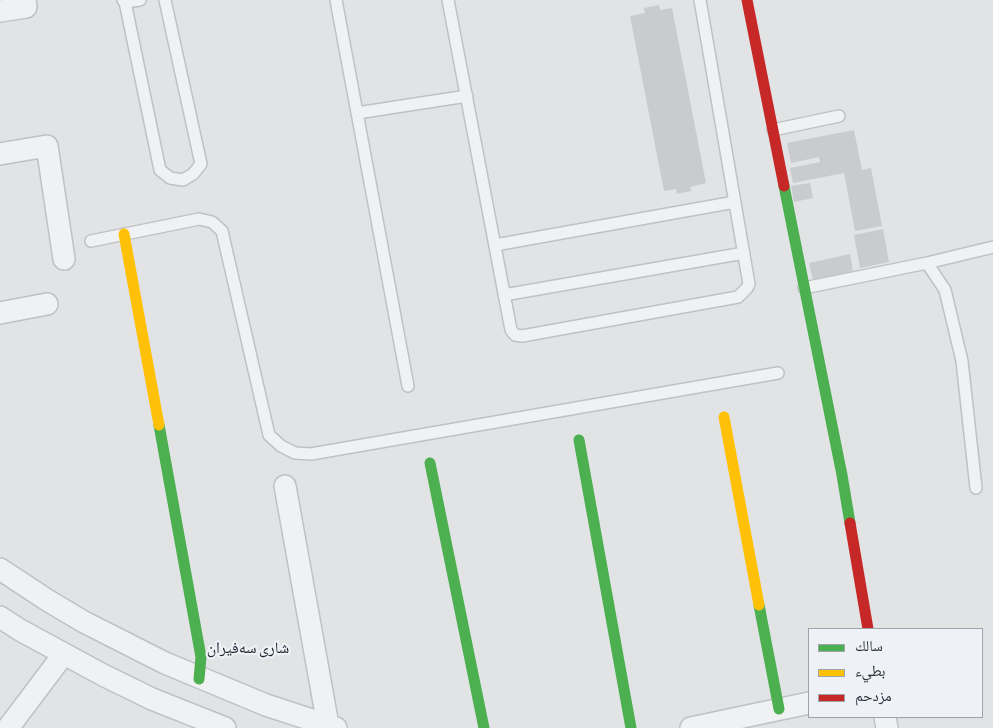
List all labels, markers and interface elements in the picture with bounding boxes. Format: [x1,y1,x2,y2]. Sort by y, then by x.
legend [808,628,983,718]
text: سالك [855,637,883,654]
district label: شاری سەفیران [207,638,289,658]
text: بطيء [855,662,885,679]
text: مزدحم [855,687,892,704]

